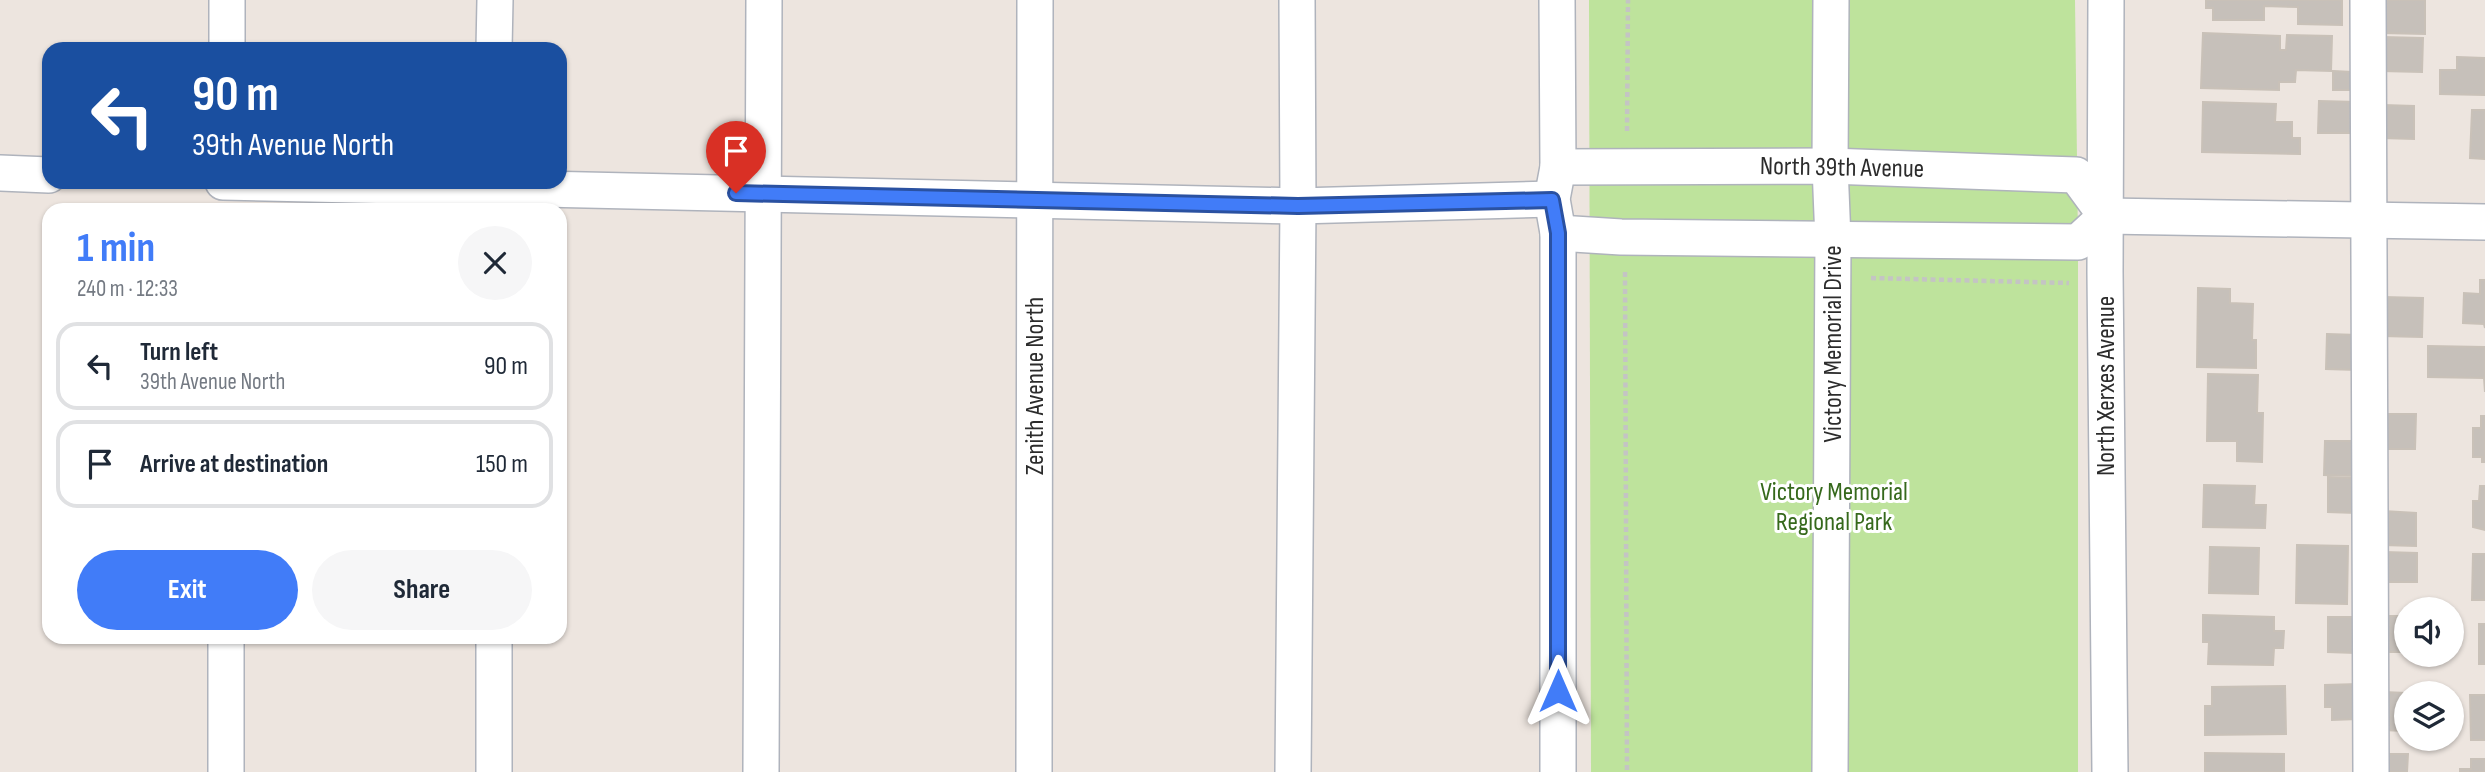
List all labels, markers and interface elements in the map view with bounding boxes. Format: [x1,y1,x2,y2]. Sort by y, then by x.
text: 90 m [192,66,279,125]
icon: left [77,70,168,161]
pin [706,121,766,193]
text: 39th Avenue North [192,126,394,165]
icon: arrive [717,132,755,170]
street label: North 39th Avenue [1760,151,1924,185]
text: 1 min [77,223,155,274]
button: close [458,226,532,300]
street label: Victory Memorial Drive [1818,245,1849,443]
text: 240 m · 12:33 [77,275,178,303]
street label: North Xerxes Avenue [2091,296,2122,476]
street label: Zenith Avenue North [1020,297,1051,475]
text: Turn left [140,337,218,368]
icon: left [81,347,119,385]
text: 90 m [484,351,528,382]
text: 39th Avenue North [140,368,285,396]
icon: arrive [81,445,119,483]
text: Arrive at destination [140,449,328,480]
text: 150 m [476,449,528,480]
park label: Victory Memorial Regional Park [1760,477,1908,538]
button: Exit [77,550,298,630]
button: Share [312,550,532,630]
map controls [2394,597,2464,751]
button: sound [2394,597,2464,667]
position arrow [1521,654,1595,728]
button: layers [2394,681,2464,751]

